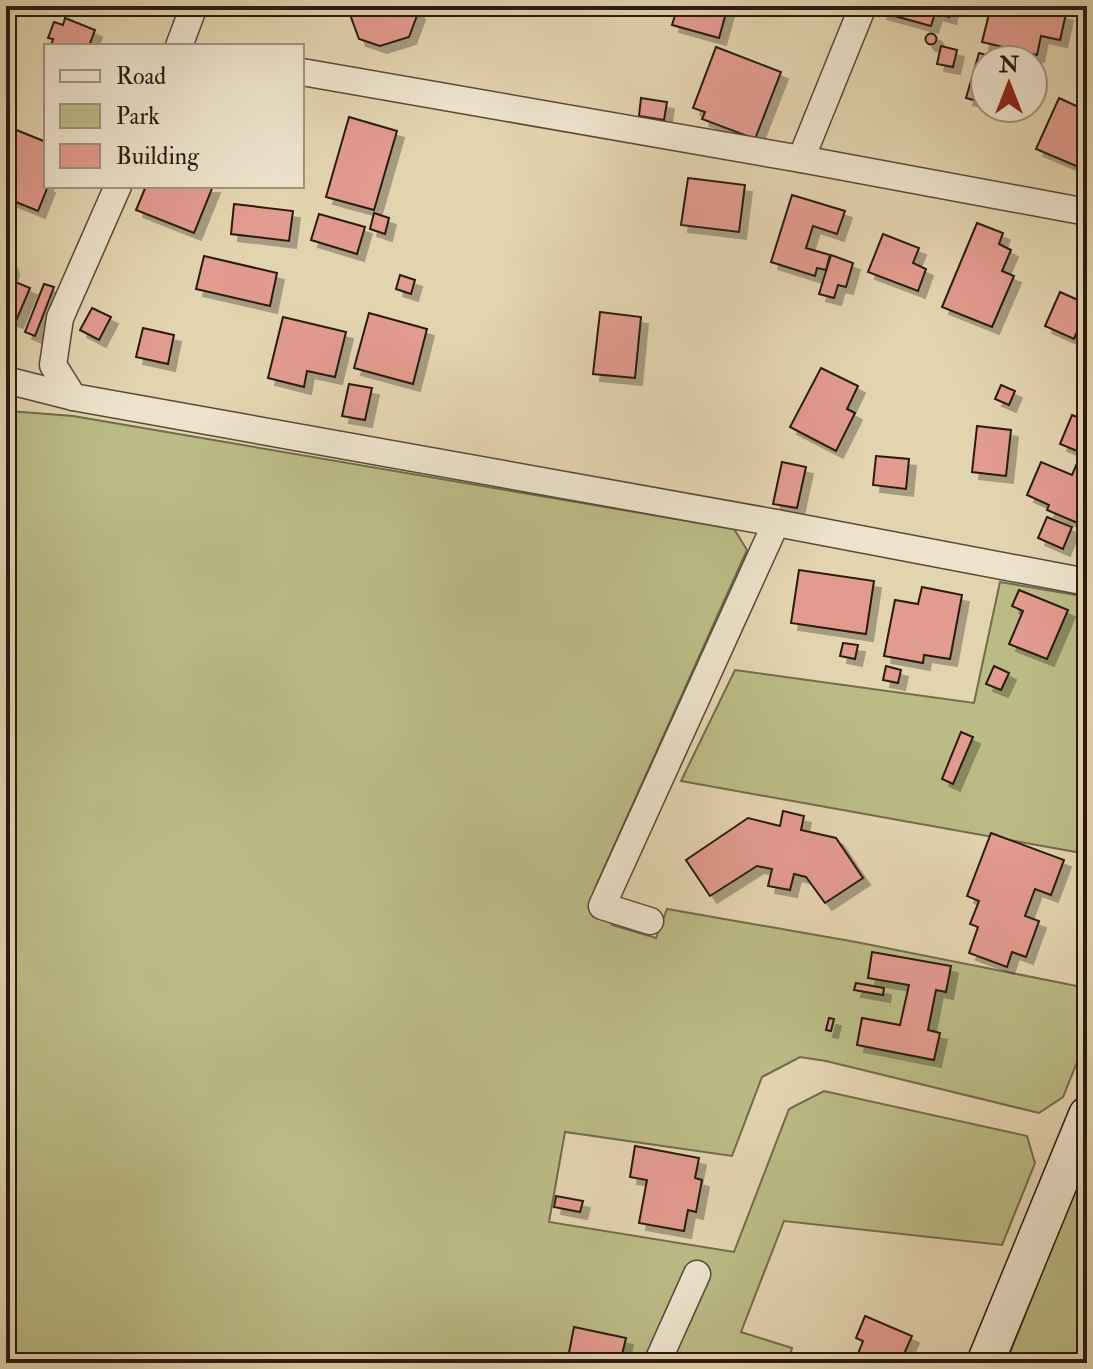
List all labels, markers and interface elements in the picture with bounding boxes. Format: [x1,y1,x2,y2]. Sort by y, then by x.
legend [44,44,304,188]
north arrow [969,44,1049,124]
text: N [998,51,1019,79]
text: Road [116,61,166,92]
text: Park [116,101,160,132]
text: Building [116,141,200,172]

